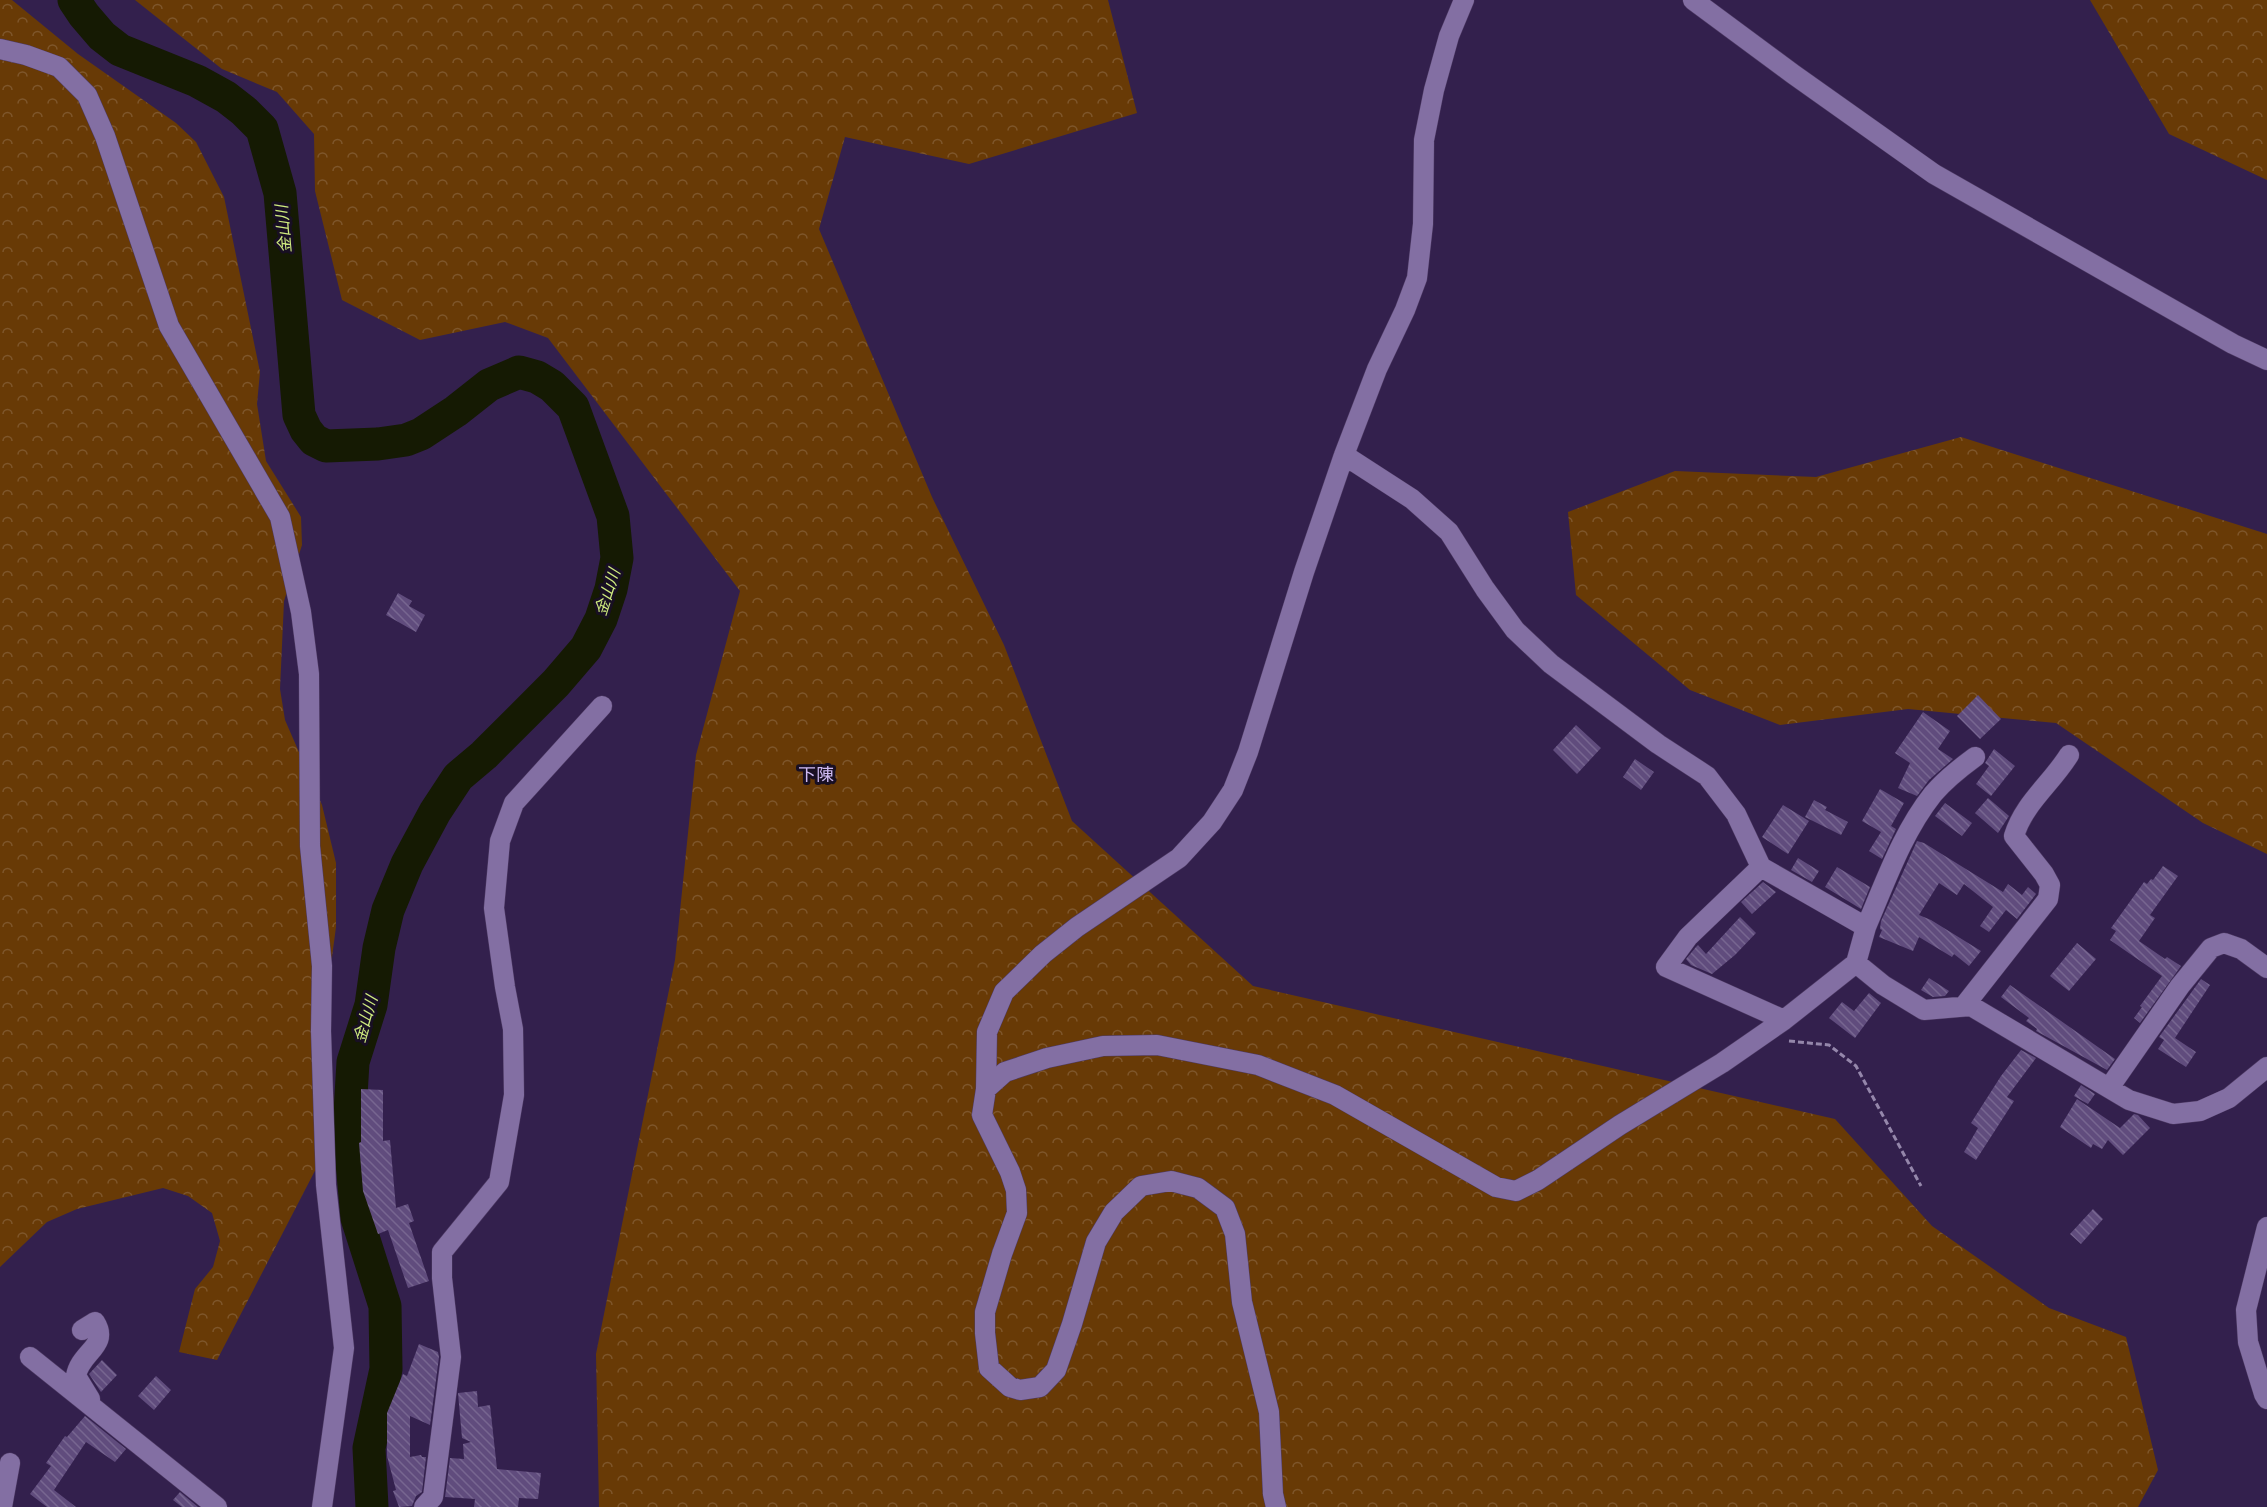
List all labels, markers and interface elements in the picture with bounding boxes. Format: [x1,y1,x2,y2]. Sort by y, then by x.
water label: 金山川 [272,202,295,254]
water label: 金山川 [591,564,625,618]
district label: 下陳 [798,764,834,786]
water label: 金山川 [350,992,382,1045]

